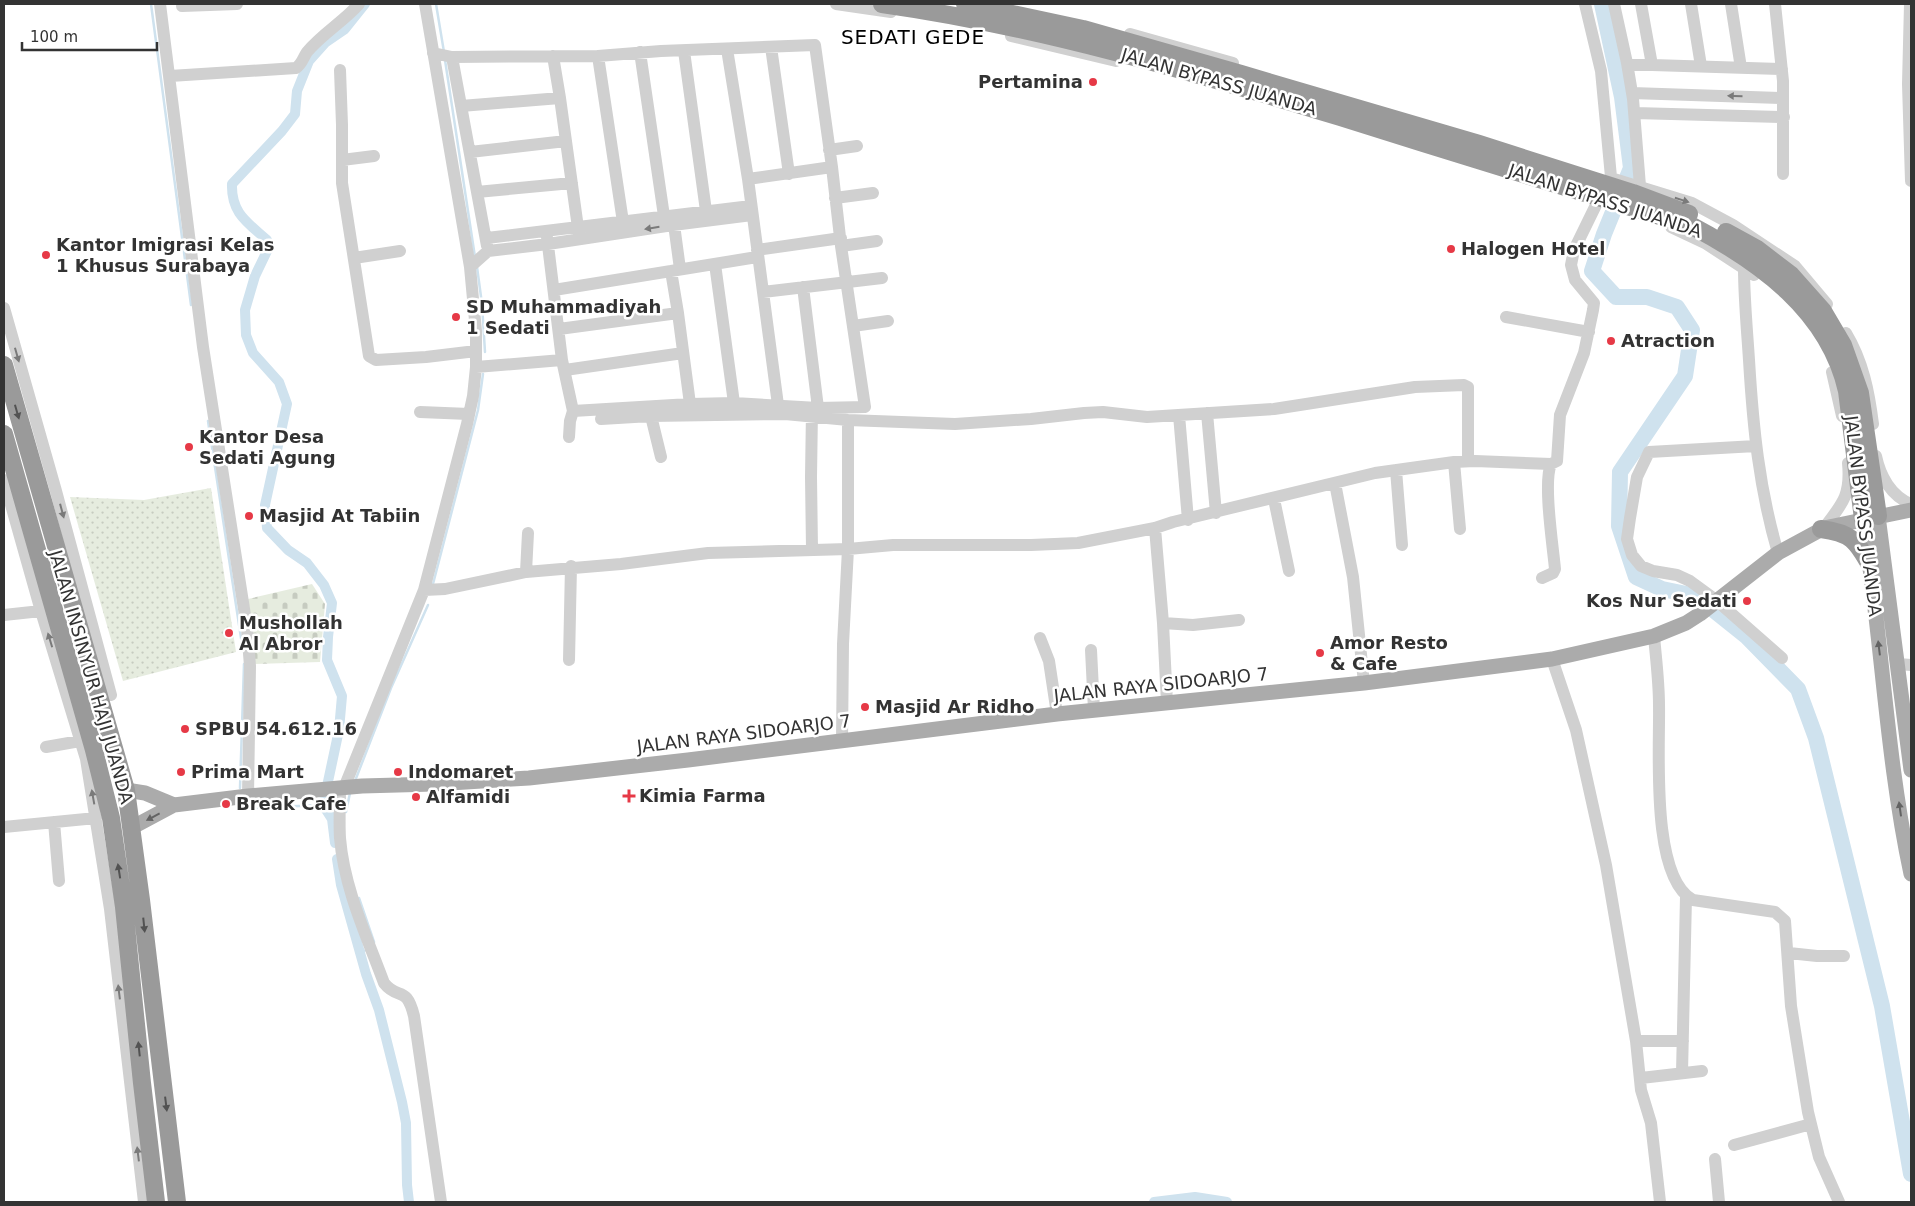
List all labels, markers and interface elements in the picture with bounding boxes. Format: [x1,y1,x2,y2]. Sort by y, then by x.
scale bar [22,20,158,52]
district label: SEDATI GEDE [841,25,985,49]
text: 100 m [30,28,78,46]
street label: JALAN BYPASS JUANDA [1118,43,1320,120]
place label: Pertamina [978,71,1083,92]
marker: Pertamina [1087,76,1099,88]
one-way arrow [1727,92,1743,100]
street label: JALAN BYPASS JUANDA [1505,159,1705,242]
one-way arrow [1675,196,1690,204]
one-way arrow [644,224,660,232]
place label: Kantor Imigrasi Kelas 1 Khusus Surabaya [56,234,275,276]
place label: Halogen Hotel [1461,238,1605,259]
marker: Halogen Hotel [1445,243,1457,255]
marker: Kantor Imigrasi Kelas 1 Khusus Surabaya [40,249,52,261]
place label: SD Muhammadiyah 1 Sedati [466,296,661,338]
marker: SD Muhammadiyah 1 Sedati [450,311,462,323]
place label: Atraction [1621,330,1715,351]
marker: Atraction [1605,335,1617,347]
one-way arrow [14,348,22,363]
one-way arrow [13,404,21,420]
street label: JALAN BYPASS JUANDA [1841,413,1886,618]
place label: Kantor Desa Sedati Agung [199,426,336,468]
marker: Kantor Desa Sedati Agung [183,441,195,453]
one-way arrow [58,504,66,519]
place label: Masjid At Tabiin [259,505,420,526]
marker: Masjid At Tabiin [243,510,255,522]
street label: JALAN INSINYUR HAJI JUANDA [45,547,138,807]
place label: Kos Nur Sedati [1586,590,1737,611]
marker: Kos Nur Sedati [1741,595,1753,607]
place label: Mushollah Al Abror [239,612,343,654]
marker: Mushollah Al Abror [223,627,235,639]
place label: Amor Resto & Cafe [1330,632,1448,674]
one-way arrow [45,633,53,648]
one-way arrow [1875,639,1883,655]
marker: Amor Resto & Cafe [1314,647,1326,659]
street label: JALAN RAYA SIDOARJO 7 [1052,663,1269,706]
place label: Masjid Ar Ridho [875,696,1034,717]
marker: Masjid Ar Ridho [859,701,871,713]
street label: JALAN RAYA SIDOARJO 7 [635,710,852,757]
place label: SPBU 54.612.16 [195,718,357,739]
marker: SPBU 54.612.16 [179,723,191,735]
place label: Prima Mart [191,761,304,782]
place label: Indomaret [408,761,514,782]
marker: Prima Mart [175,766,187,778]
marker: Indomaret [392,766,404,778]
place label: Kimia Farma [639,785,766,806]
place label: Alfamidi [426,786,510,807]
one-way arrow [88,788,96,804]
marker: Kimia Farma [623,790,635,802]
marker: Alfamidi [410,791,422,803]
place label: Break Cafe [236,793,347,814]
marker: Break Cafe [220,798,232,810]
one-way arrow [1896,801,1904,817]
one-way arrow [145,813,160,821]
one-way arrow [115,862,123,878]
one-way arrow [140,918,148,934]
one-way arrow [115,984,123,1000]
one-way arrow [134,1041,142,1057]
one-way arrow [162,1096,170,1112]
one-way arrow [134,1146,142,1162]

